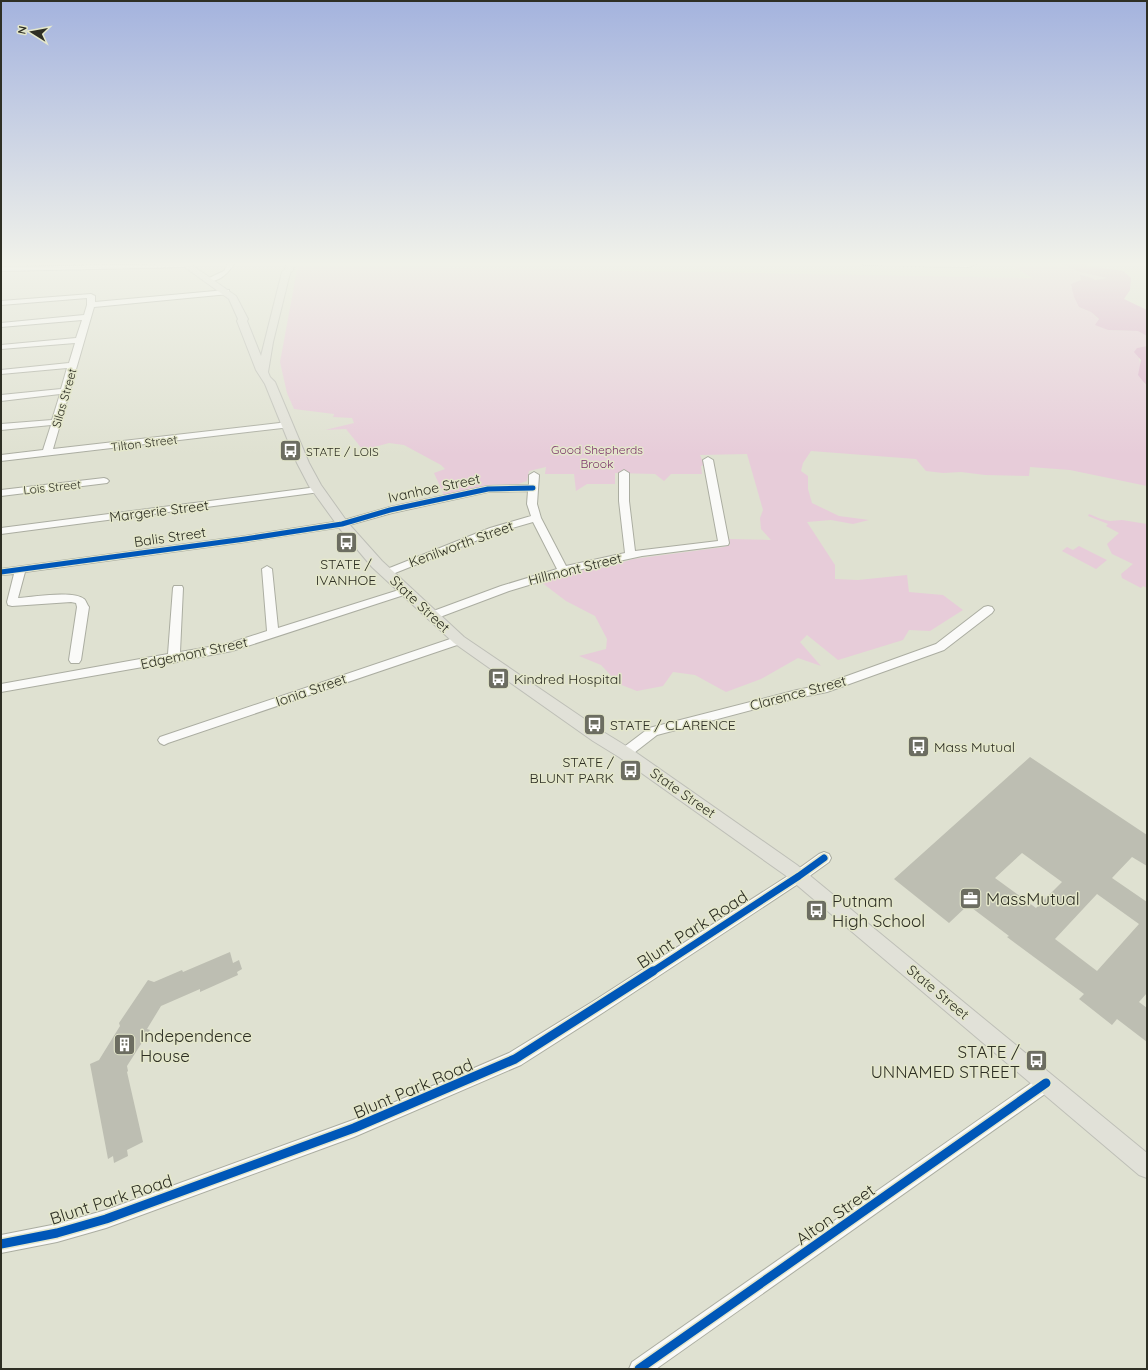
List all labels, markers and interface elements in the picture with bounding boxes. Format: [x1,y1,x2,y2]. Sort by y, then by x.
north arrow [12,12,52,52]
text: N [15,25,30,35]
street label: Silas Street [48,367,80,429]
street label: Tilton Street [110,431,178,455]
bus stop icon: STATE / LOIS [277,438,303,464]
park label: Good Shepherds Brook [551,442,643,471]
place label: STATE / LOIS [306,444,379,459]
street label: Ivanhoe Street [386,469,482,507]
street label: Lois Street [22,477,82,497]
street label: Margerie Street [108,496,210,526]
street label: Kenilworth Street [406,517,516,571]
street label: Balis Street [133,523,207,551]
bus stop icon: STATE / IVANHOE [333,529,359,555]
street label: Hillmont Street [526,549,624,589]
place label: STATE / IVANHOE [316,555,376,589]
street label: State Street [386,572,454,637]
street label: Edgemont Street [139,633,249,673]
bus stop icon: Kindred Hospital [486,666,512,692]
street label: Ionia Street [273,669,349,710]
place label: Kindred Hospital [514,670,621,688]
street label: Clarence Street [748,671,848,715]
bus stop icon: STATE / CLARENCE [581,712,607,738]
place label: STATE / CLARENCE [610,716,736,734]
bus stop icon: Mass Mutual [906,734,932,760]
place label: Mass Mutual [934,738,1015,756]
place label: STATE / BLUNT PARK [530,753,615,787]
bus stop icon: STATE / BLUNT PARK [617,757,643,783]
street label: State Street [647,764,719,822]
street label: Blunt Park Road [633,885,751,973]
office icon: MassMutual [957,885,983,911]
place label: MassMutual [986,888,1080,909]
place label: Putnam High School [832,890,925,931]
bus stop icon: Putnam High School [804,897,830,923]
street label: State Street [903,961,973,1023]
place label: Independence House [140,1025,252,1066]
building icon: Independence House [111,1032,137,1058]
place label: STATE / UNNAMED STREET [871,1041,1020,1082]
bus stop icon: STATE / UNNAMED STREET [1023,1048,1049,1074]
street label: Blunt Park Road [350,1053,476,1123]
street label: Blunt Park Road [47,1169,175,1229]
street label: Alton Street [791,1179,879,1249]

